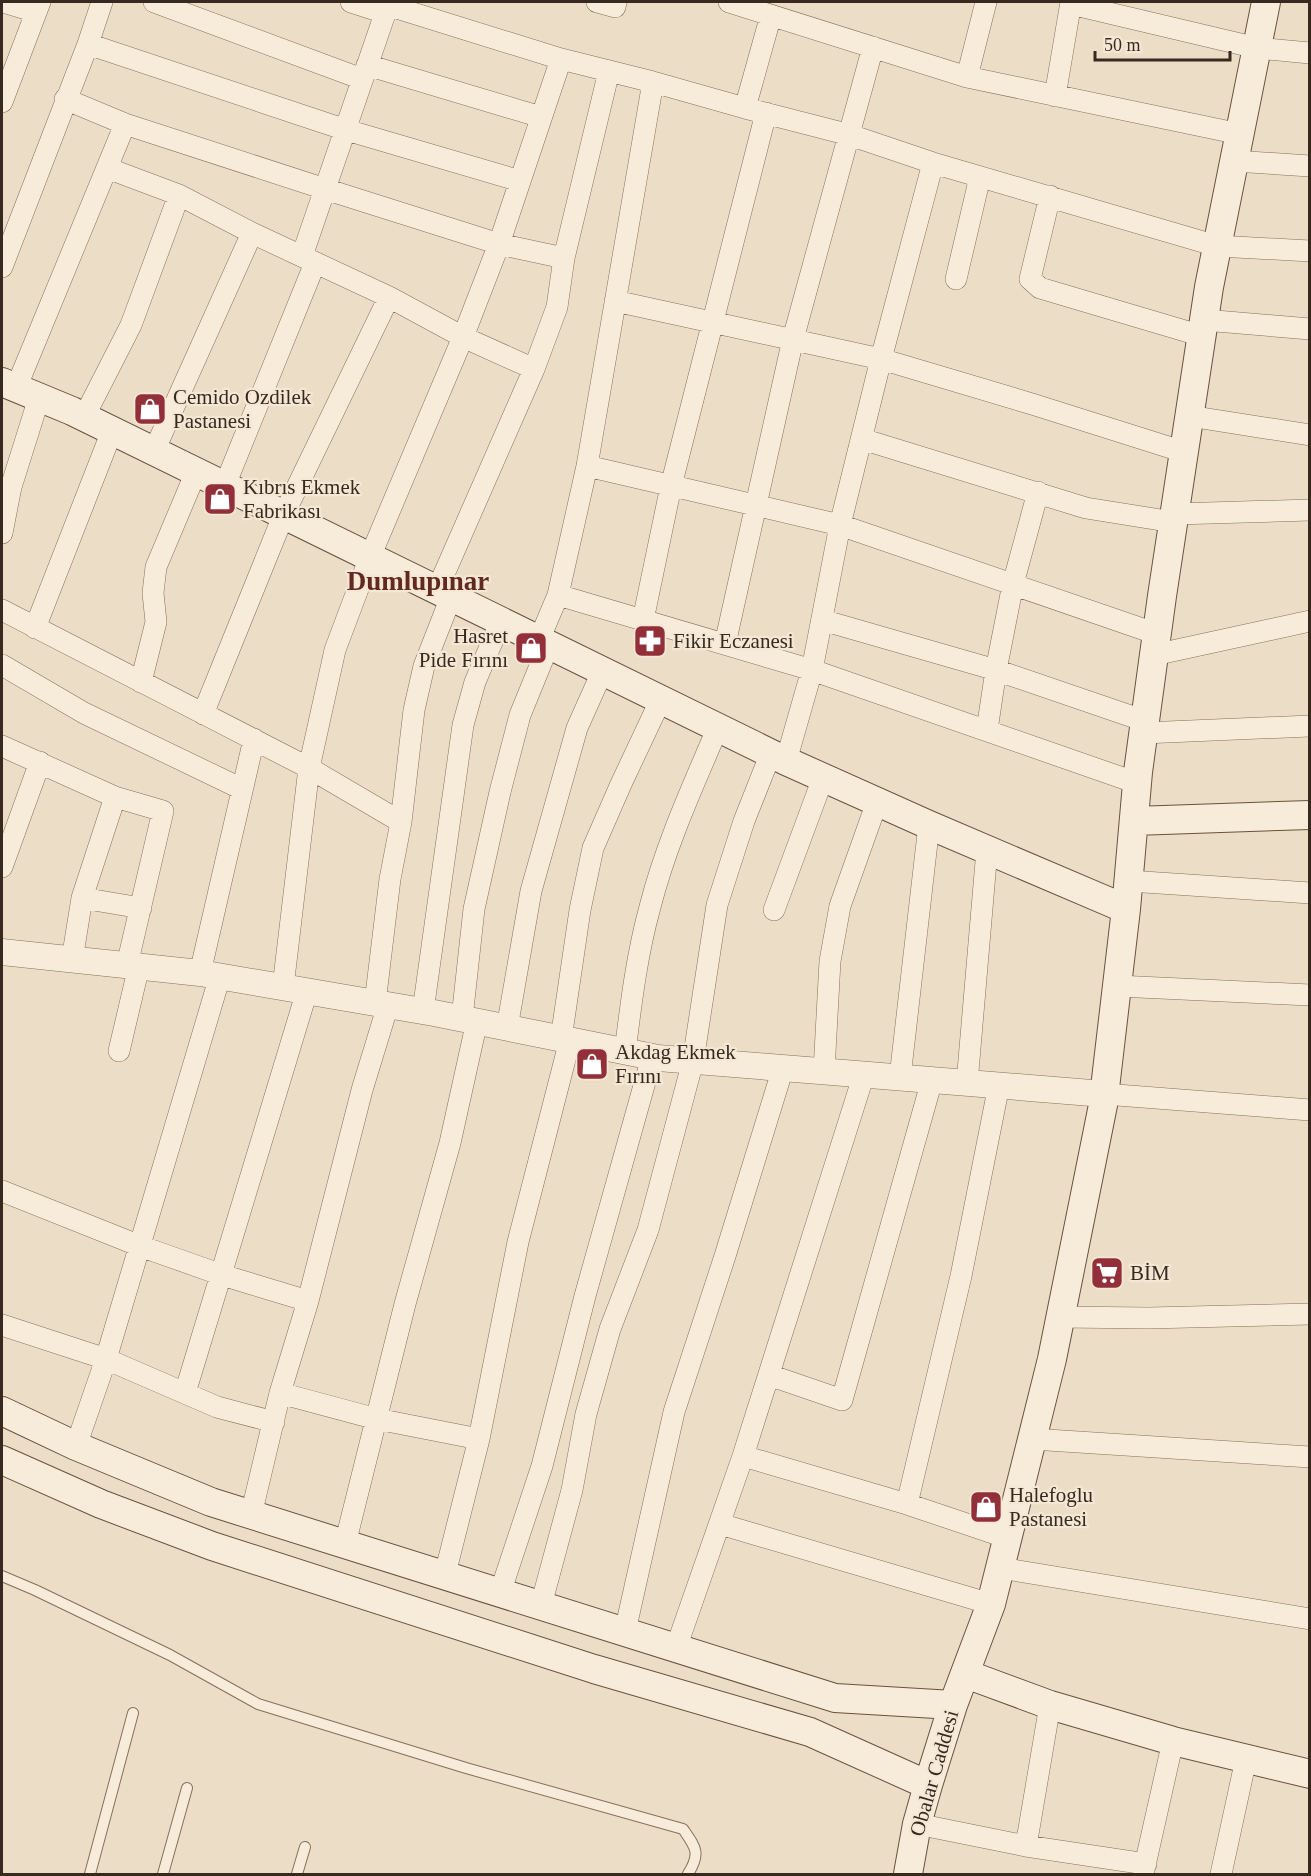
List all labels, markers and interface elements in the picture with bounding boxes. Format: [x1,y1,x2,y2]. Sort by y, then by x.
scale bar [1095,24,1230,62]
text: 50 m [1104,35,1141,55]
place label: Cemido Ozdilek Pastanesi [173,385,312,433]
shop icon: Cemido Ozdilek Pastanesi [132,391,168,427]
place label: Kıbrıs Ekmek Fabrikası [243,475,361,523]
shop icon: Kıbrıs Ekmek Fabrikası [202,481,238,517]
district label: Dumlupınar [347,566,489,596]
pharmacy icon: Fikir Eczanesi [632,623,668,659]
place label: Hasret Pide Fırını [419,624,508,672]
place label: Fikir Eczanesi [673,629,794,653]
shop icon: Hasret Pide Fırını [513,630,549,666]
place label: Akdag Ekmek Fırını [615,1040,736,1088]
shop icon: Akdag Ekmek Fırını [574,1046,610,1082]
supermarket icon: BİM [1089,1255,1125,1291]
place label: BİM [1130,1261,1170,1285]
place label: Halefoglu Pastanesi [1009,1483,1093,1531]
shop icon: Halefoglu Pastanesi [968,1489,1004,1525]
street label: Obalar Caddesi [905,1707,964,1839]

